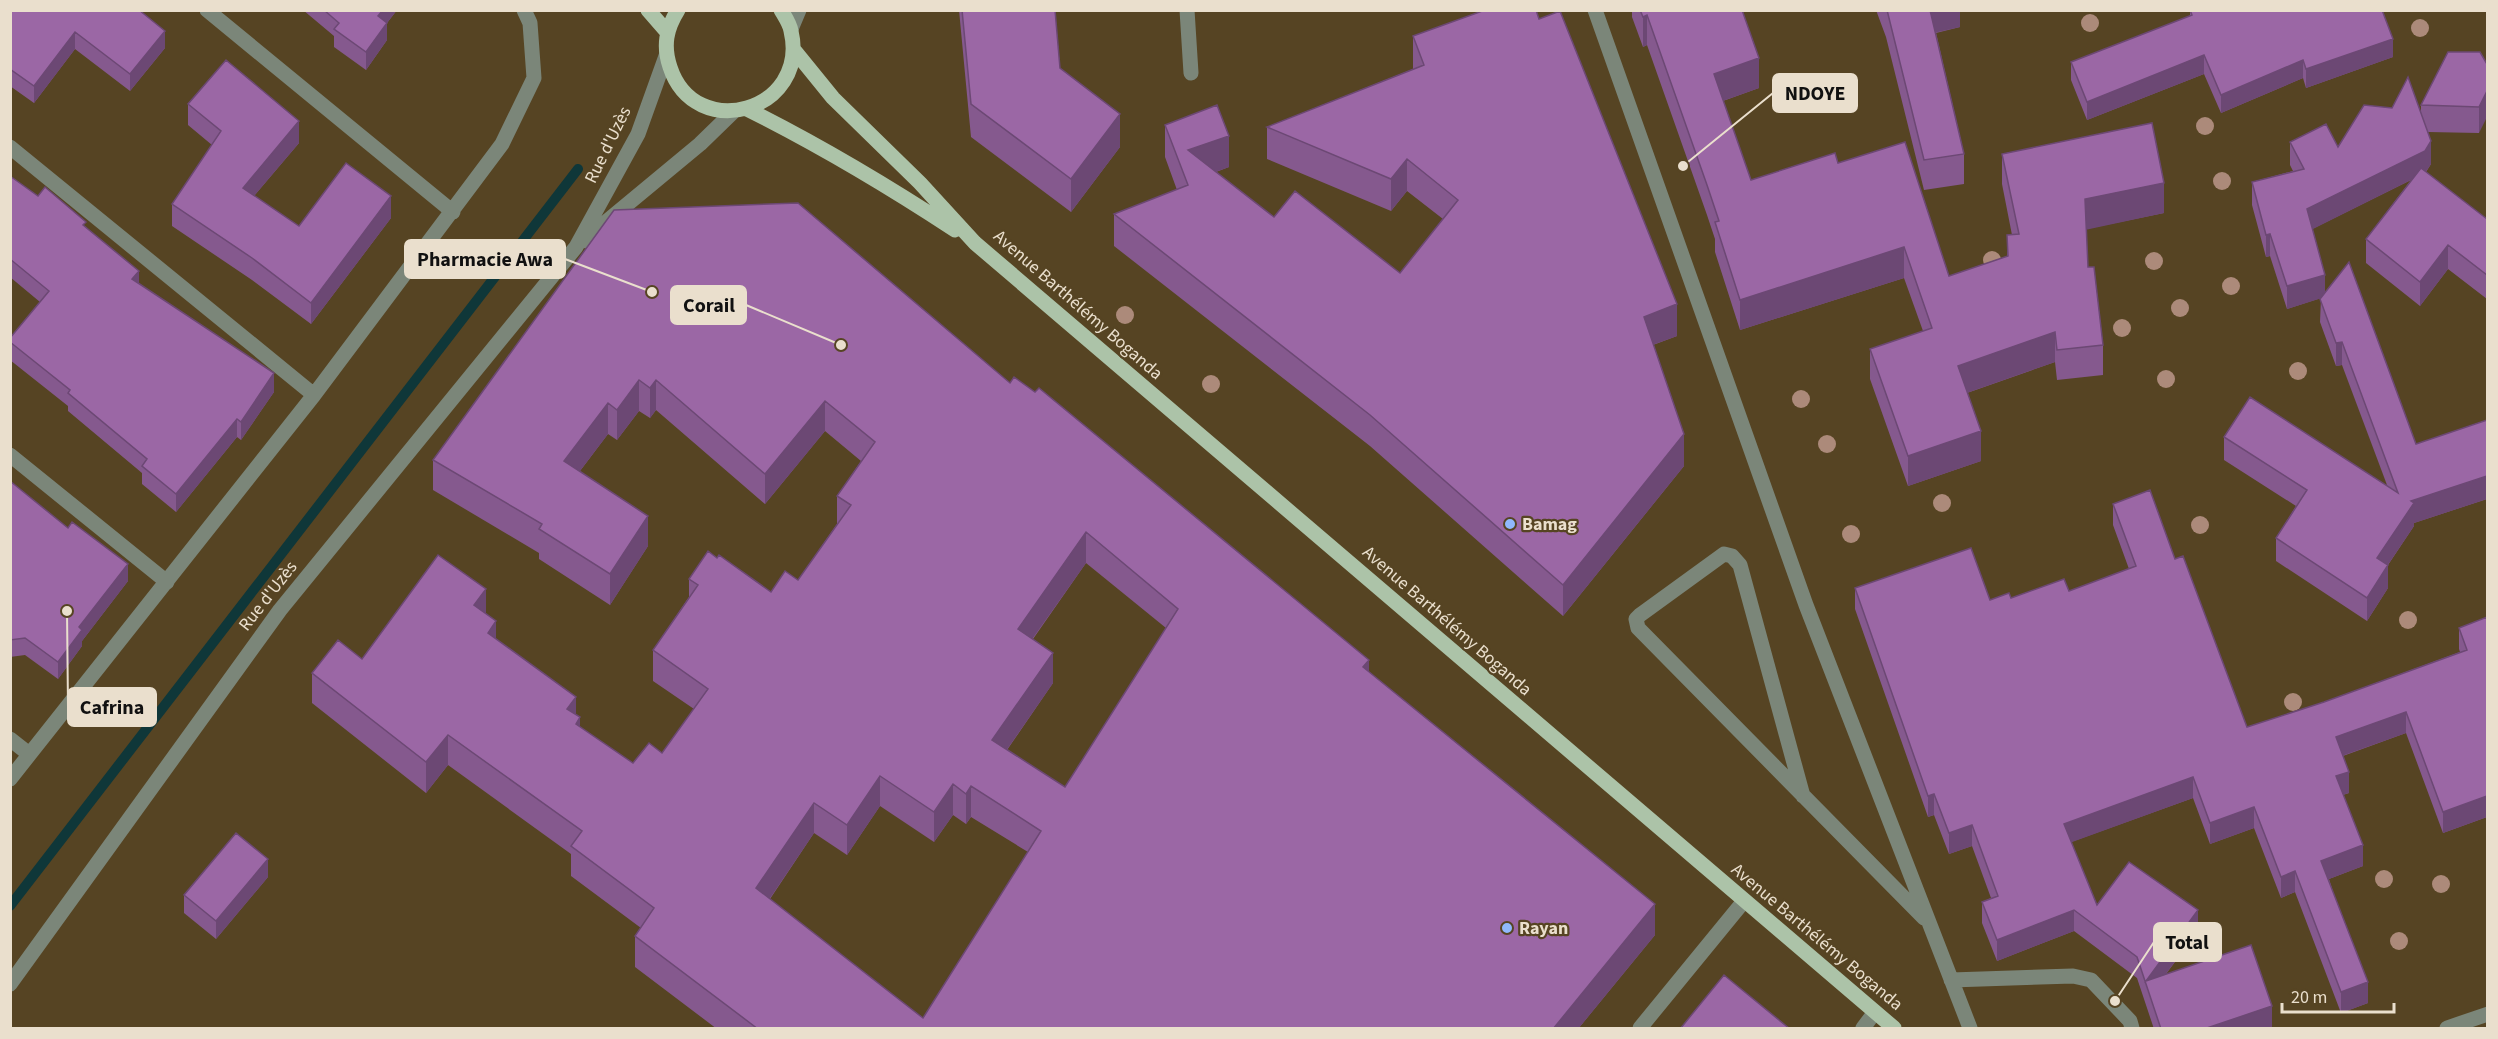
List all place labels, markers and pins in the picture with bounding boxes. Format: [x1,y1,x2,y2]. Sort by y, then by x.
callout: NDOYE [1773,74,1857,112]
callout: Pharmacie Awa [405,240,565,278]
callout: Corail [671,286,746,324]
place label: Bamag [1522,512,1577,537]
marker: Bamag [1503,517,1517,531]
callout: Cafrina [68,688,156,726]
place label: Rayan [1519,916,1568,941]
marker: Rayan [1500,921,1514,935]
callout: Total [2154,923,2221,961]

